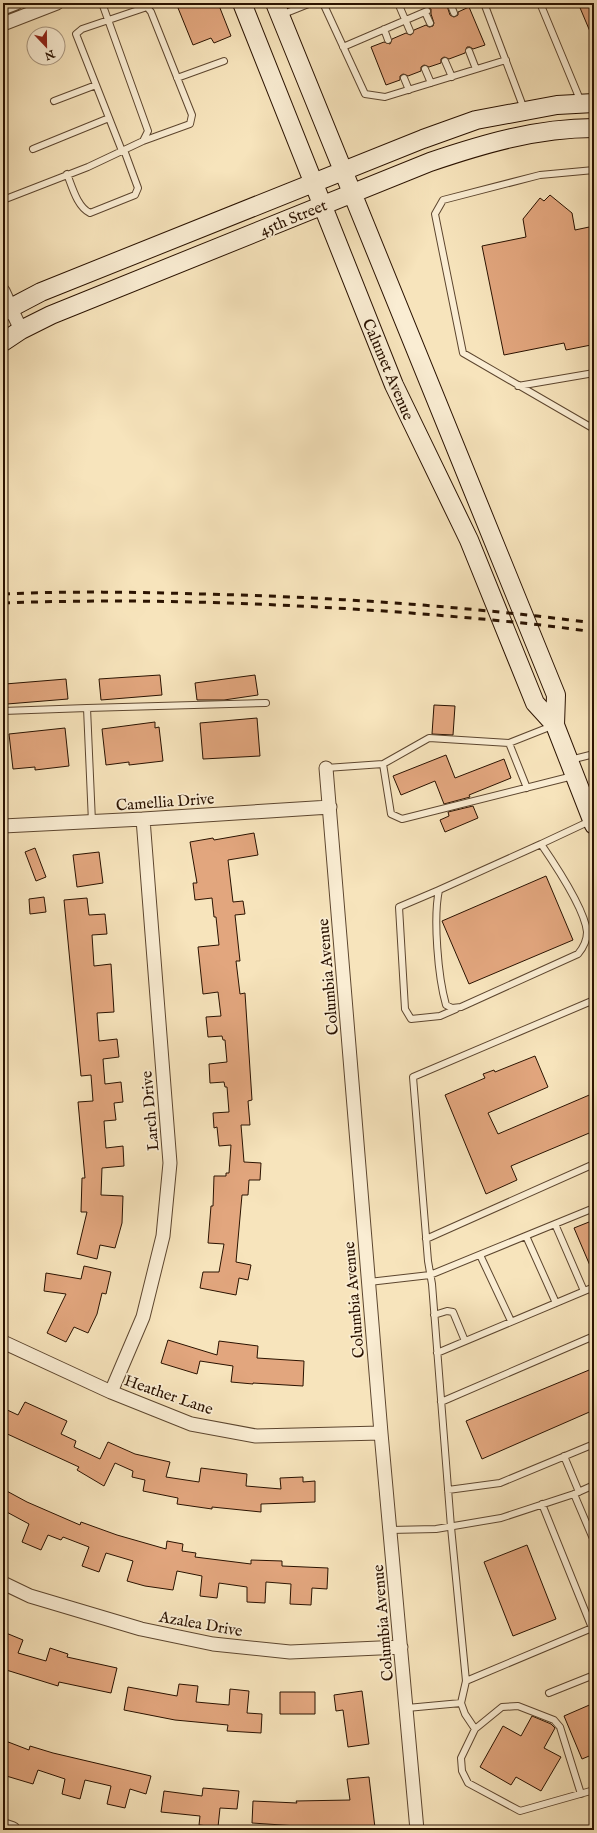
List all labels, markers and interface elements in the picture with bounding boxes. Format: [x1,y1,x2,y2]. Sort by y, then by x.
north arrow [26,26,66,66]
text: N [42,46,57,63]
street label: 45th Street [257,196,331,241]
street label: Calumet Avenue [357,316,418,424]
street label: Camellia Drive [115,790,215,816]
street label: Columbia Avenue [314,918,344,1036]
street label: Larch Drive [138,1070,164,1152]
street label: Columbia Avenue [340,1241,370,1359]
street label: Heather Lane [121,1371,215,1420]
street label: Columbia Avenue [369,1564,399,1682]
street label: Azalea Drive [156,1608,244,1642]

